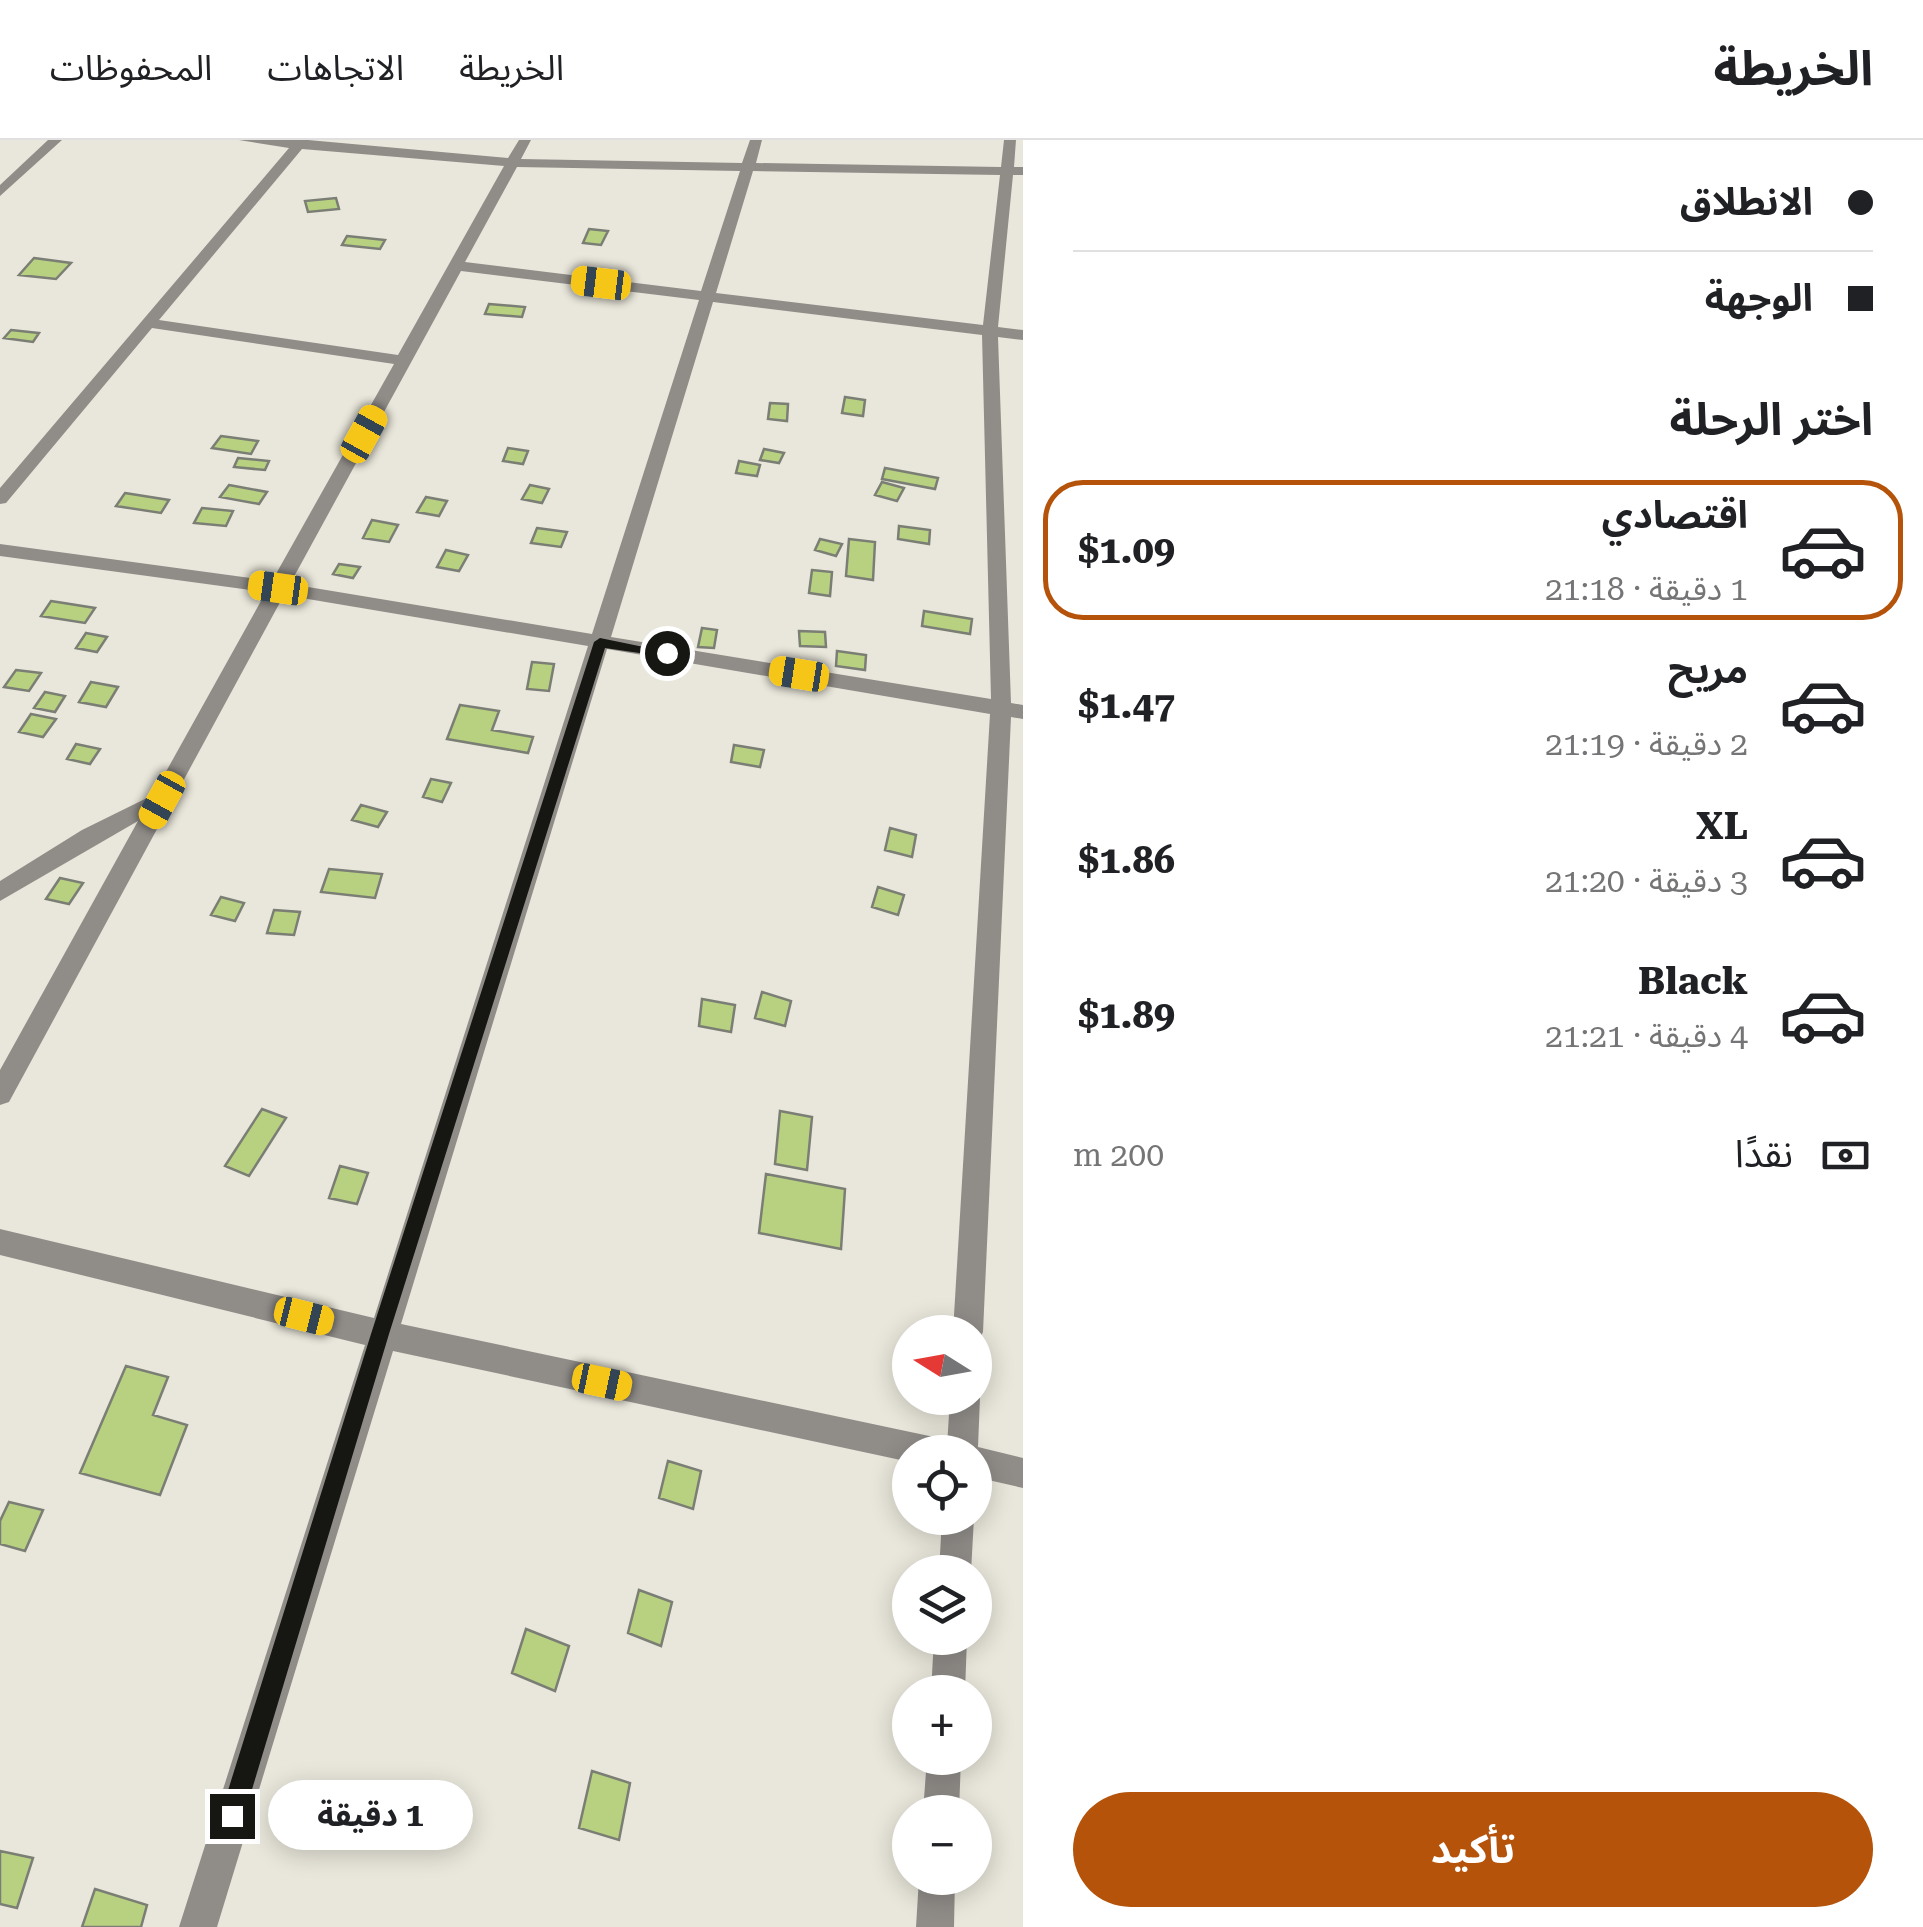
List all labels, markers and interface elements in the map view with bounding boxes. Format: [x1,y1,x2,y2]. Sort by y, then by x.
text: الخريطة [1714,41,1873,97]
text: المحفوظات [50,48,212,89]
text: الاتجاهات [267,48,404,89]
text: الخريطة [459,48,564,89]
text: الانطلاق [1680,180,1813,224]
car [569,264,633,302]
text: الوجهة [1705,276,1813,320]
text: اختر الرحلة [1669,393,1873,446]
car [336,400,392,468]
text: اقتصادي [1602,493,1748,537]
icon: car [1778,505,1868,595]
text: $1.09 [1078,528,1175,572]
car [246,569,310,607]
text: 1 دقيقة · 21:18 [1545,570,1748,608]
route start [645,631,690,676]
text: مريح [1668,648,1748,692]
car [767,654,831,694]
icon: car [1778,660,1868,750]
text: $1.47 [1078,683,1175,727]
text: 2 دقيقة · 21:19 [1545,725,1748,763]
car [134,766,190,834]
text: XL [1696,804,1748,848]
icon: car [1778,815,1868,905]
text: $1.86 [1078,838,1175,882]
text: 3 دقيقة · 21:20 [1545,862,1748,900]
text: Black [1638,959,1748,1003]
icon: car [1778,970,1868,1060]
text: $1.89 [1078,993,1175,1037]
text: 4 دقيقة · 21:21 [1545,1017,1748,1055]
icon: cash [1818,1128,1873,1183]
text: نقدًا [1735,1132,1793,1176]
text: 200 m [1073,1136,1164,1174]
car [271,1294,337,1338]
north arrow [892,1315,992,1415]
map controls [892,1315,992,1895]
car [570,1361,634,1403]
button: locate [892,1435,992,1535]
button: layers [892,1555,992,1655]
button: + [892,1675,992,1775]
callout: 1 دقيقة [267,1781,472,1851]
button: تأكيد [1073,1792,1873,1907]
route end [210,1794,255,1839]
button: − [892,1795,992,1895]
text: 1 دقيقة [317,1796,424,1834]

